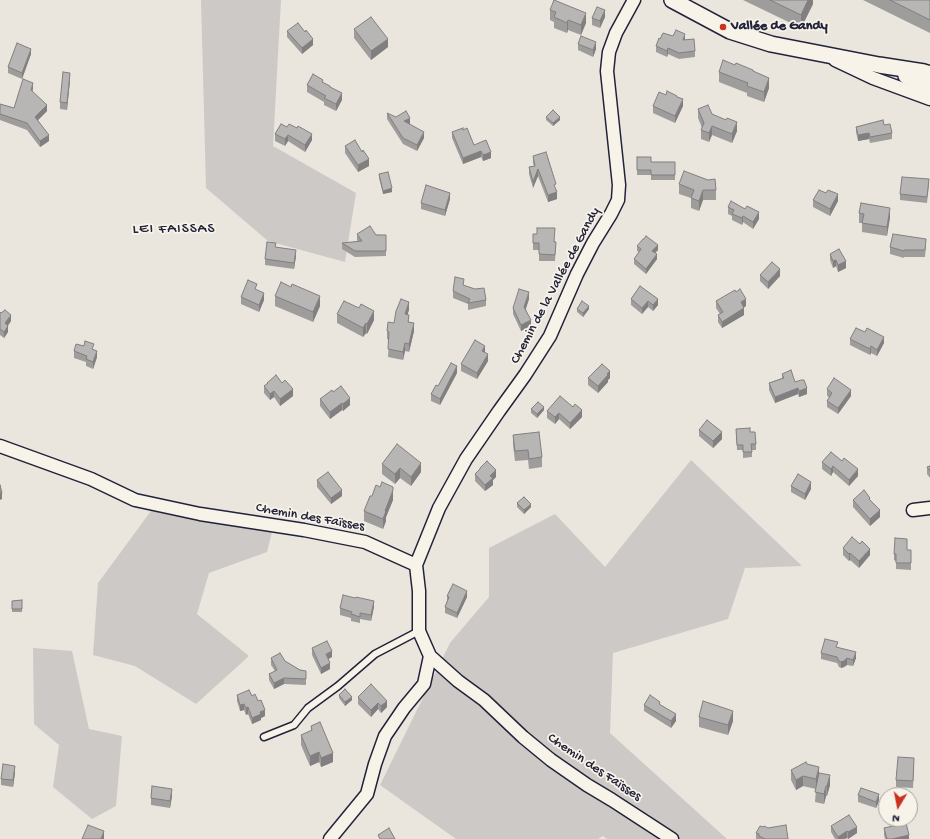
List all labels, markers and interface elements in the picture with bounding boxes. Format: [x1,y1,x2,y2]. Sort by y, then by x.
place label: Vallée de Gandy [731,19,828,35]
marker: Vallée de Gandy [718,22,728,32]
street label: Chemin de la Vallée de Gandy [508,205,604,367]
district label: LEI FAISSAS [133,221,215,239]
street label: Chemin des Faïsses [254,500,366,536]
street label: Chemin des Faïsses [544,730,644,806]
north arrow [878,787,918,827]
text: N [892,811,901,824]

